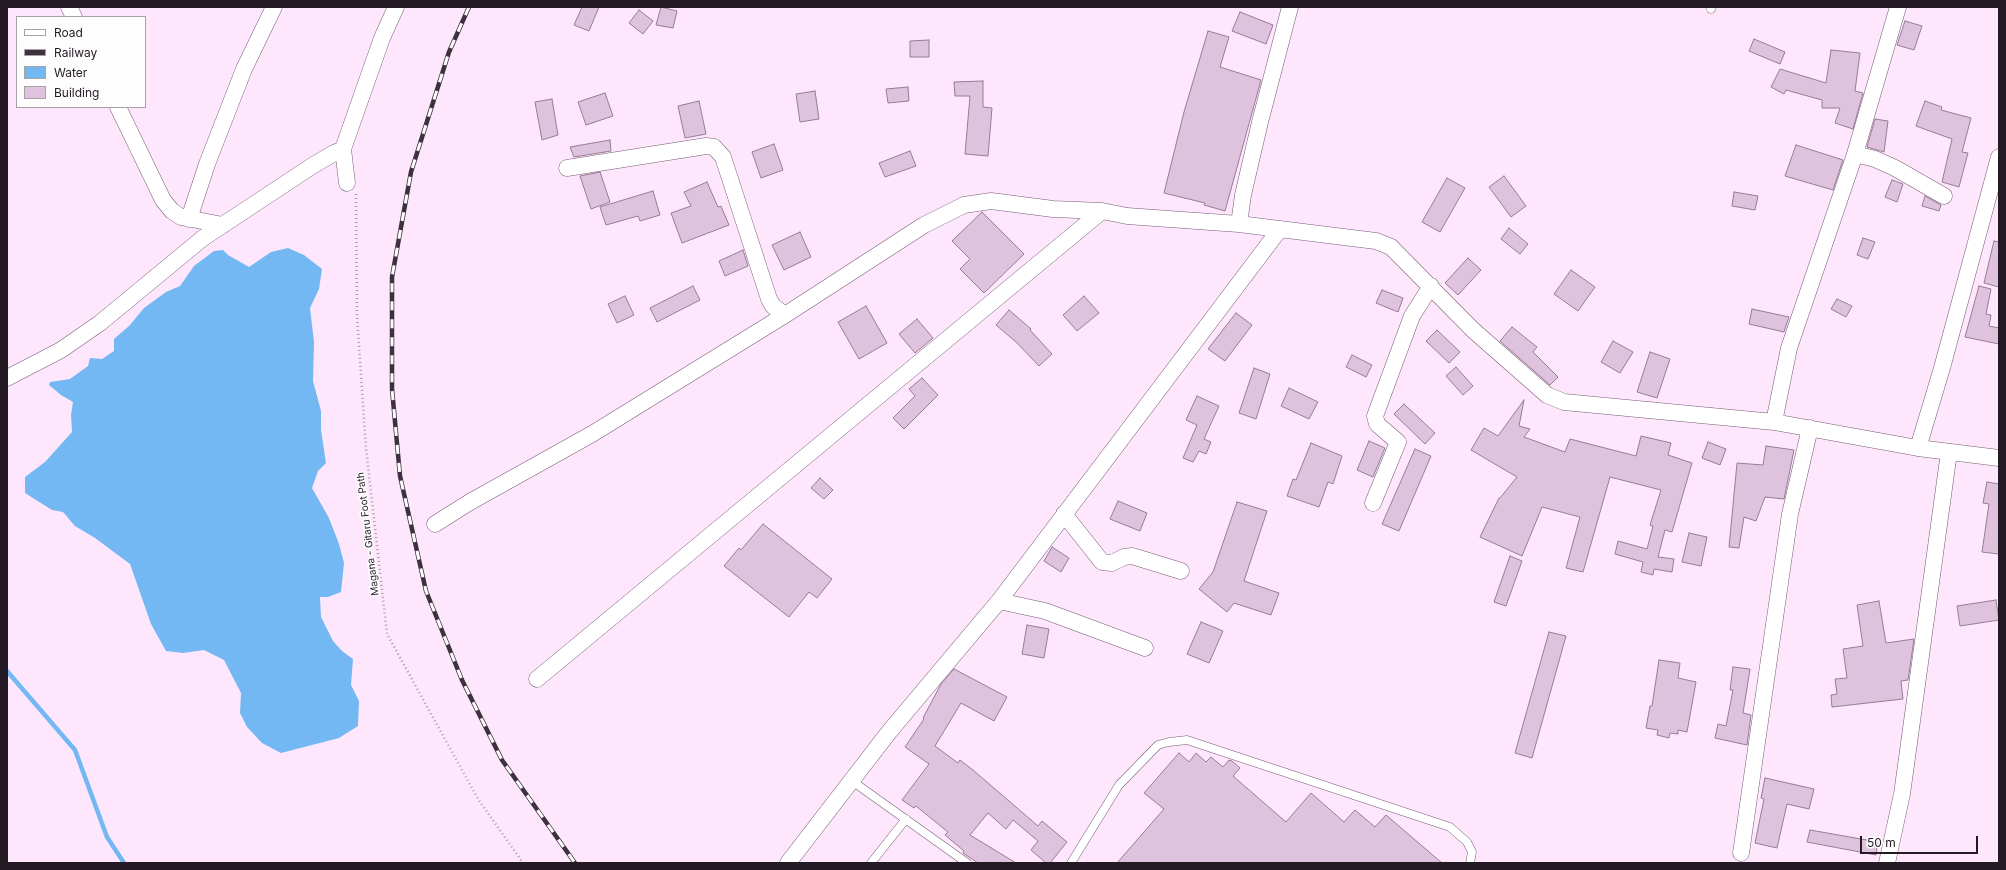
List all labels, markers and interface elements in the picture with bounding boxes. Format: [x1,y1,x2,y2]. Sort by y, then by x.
legend [16,16,146,108]
text: Road [54,25,83,40]
text: Railway [54,45,97,60]
text: Water [54,65,87,80]
text: Building [54,85,99,100]
street label: Magana - Gitaru Foot Path [354,472,382,596]
scale bar [1862,828,1980,854]
text: 50 m [1867,835,1896,850]

